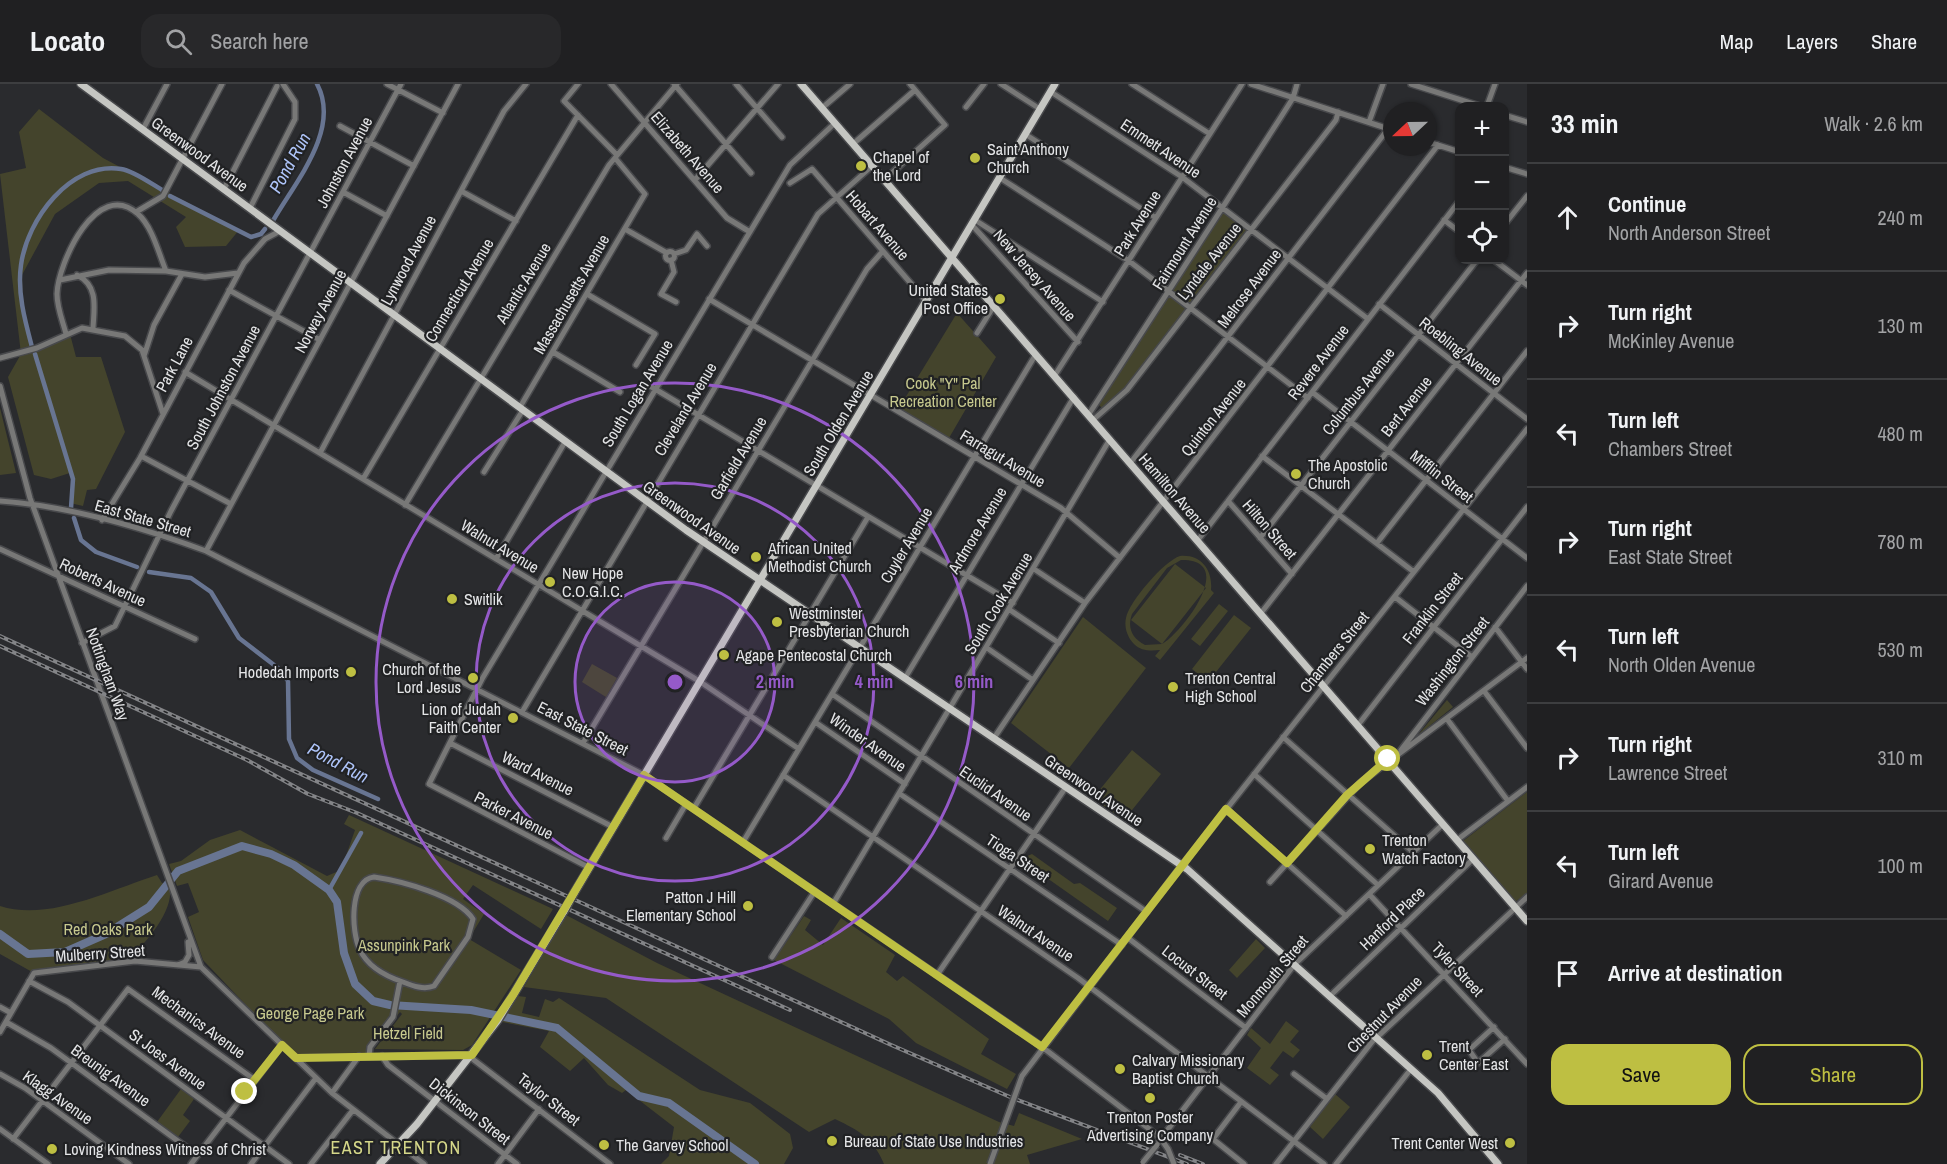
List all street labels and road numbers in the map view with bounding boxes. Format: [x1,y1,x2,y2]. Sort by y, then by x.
street label: Elizabeth Avenue [646,106,730,198]
street label: Greenwood Avenue [147,111,253,197]
street label: Johnston Avenue [311,112,377,212]
street label: Emmett Avenue [1117,113,1205,183]
street label: Hobart Avenue [841,185,915,265]
street label: Park Avenue [1108,186,1166,260]
street label: Fairmount Avenue [1146,192,1222,294]
street label: Lynwood Avenue [375,211,441,309]
street label: Lyndale Avenue [1172,218,1246,304]
street label: New Jersey Avenue [989,224,1081,326]
street label: Massachusetts Avenue [528,230,614,358]
street label: Connecticut Avenue [419,234,499,346]
street label: Atlantic Avenue [490,238,556,329]
street label: Melrose Avenue [1212,244,1286,332]
street label: Norway Avenue [289,265,351,357]
street label: Roebling Avenue [1415,312,1507,390]
street label: Revere Avenue [1282,320,1354,404]
street label: South Johnston Avenue [181,321,265,453]
street label: Park Lane [150,332,198,396]
street label: South Logan Avenue [596,335,678,451]
street label: Columbus Avenue [1317,342,1399,440]
street label: Cleveland Avenue [648,358,722,460]
street label: South Olden Avenue [798,366,878,480]
street label: Bert Avenue [1375,371,1437,441]
street label: Quinton Avenue [1175,373,1251,461]
street label: Garfield Avenue [704,412,772,504]
street label: Farragut Avenue [956,424,1050,492]
street label: Mifflin Street [1406,444,1478,508]
street label: Hamilton Avenue [1134,448,1216,538]
street label: Greenwood Avenue [639,475,745,559]
street label: Ardmore Avenue [942,483,1012,578]
street label: East State Street [92,494,194,542]
street label: Hilton Street [1238,494,1302,564]
street label: Cuyler Avenue [875,503,937,587]
street label: Walnut Avenue [457,514,543,578]
street label: South Cook Avenue [959,548,1037,658]
street label: Roberts Avenue [56,552,150,612]
street label: Franklin Street [1397,567,1467,649]
street label: Chambers Street [1294,606,1374,697]
street label: Washington Street [1410,611,1494,710]
street label: Nottingham Way [81,625,135,724]
street label: East State Street [534,696,633,760]
street label: Winder Avenue [825,707,911,777]
street label: Ward Avenue [498,745,578,801]
street label: Greenwood Avenue [1040,749,1148,831]
street label: Euclid Avenue [955,760,1037,826]
street label: Parker Avenue [471,786,557,844]
street label: Tioga Street [982,829,1054,887]
street label: Hanford Place [1354,881,1430,955]
street label: Walnut Avenue [994,899,1078,967]
street label: Monmouth Street [1231,930,1313,1022]
street label: Tyler Street [1427,937,1489,1001]
street label: Mulberry Street [54,939,146,967]
street label: Locust Street [1158,940,1233,1005]
street label: Chestnut Avenue [1341,970,1427,1058]
street label: Mechanics Avenue [148,981,250,1063]
street label: St Joes Avenue [125,1023,211,1095]
street label: Breunig Avenue [67,1039,155,1111]
street label: Klagg Avenue [19,1065,97,1129]
street label: Taylor Street [513,1068,585,1131]
street label: Dickinson Street [425,1072,515,1150]

